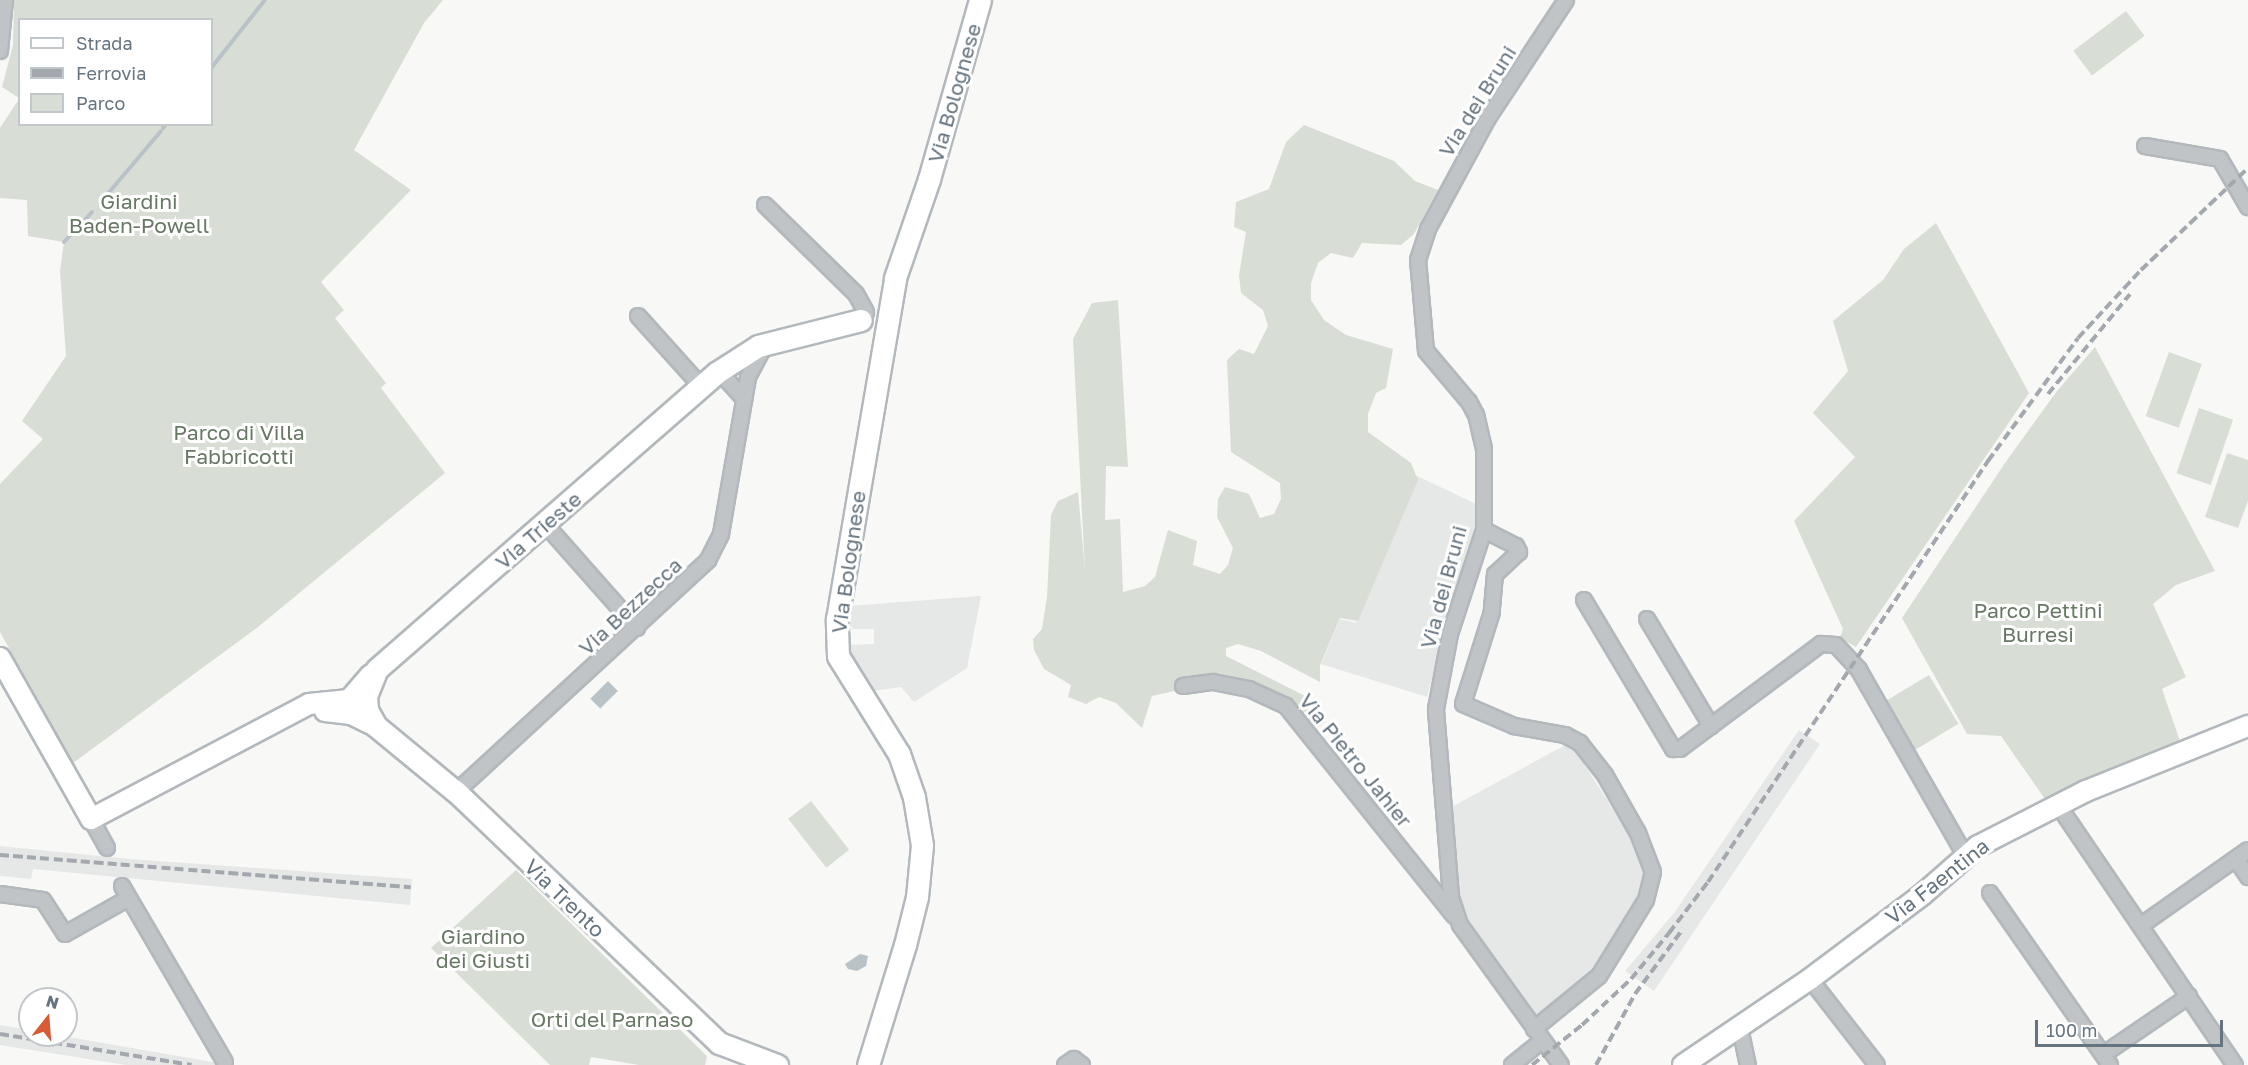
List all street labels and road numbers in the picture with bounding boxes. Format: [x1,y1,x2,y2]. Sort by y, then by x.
street label: Via Bolognese [922,20,986,166]
street label: Via dei Bruni [1433,41,1521,161]
street label: Via Trieste [490,486,586,574]
street label: Via Bolognese [826,489,870,635]
street label: Via dei Bruni [1414,523,1472,651]
street label: Via Bezzecca [573,552,687,660]
street label: Via Pietro Jahier [1294,688,1418,832]
street label: Via Faentina [1880,833,1994,929]
street label: Via Trento [520,854,610,942]

